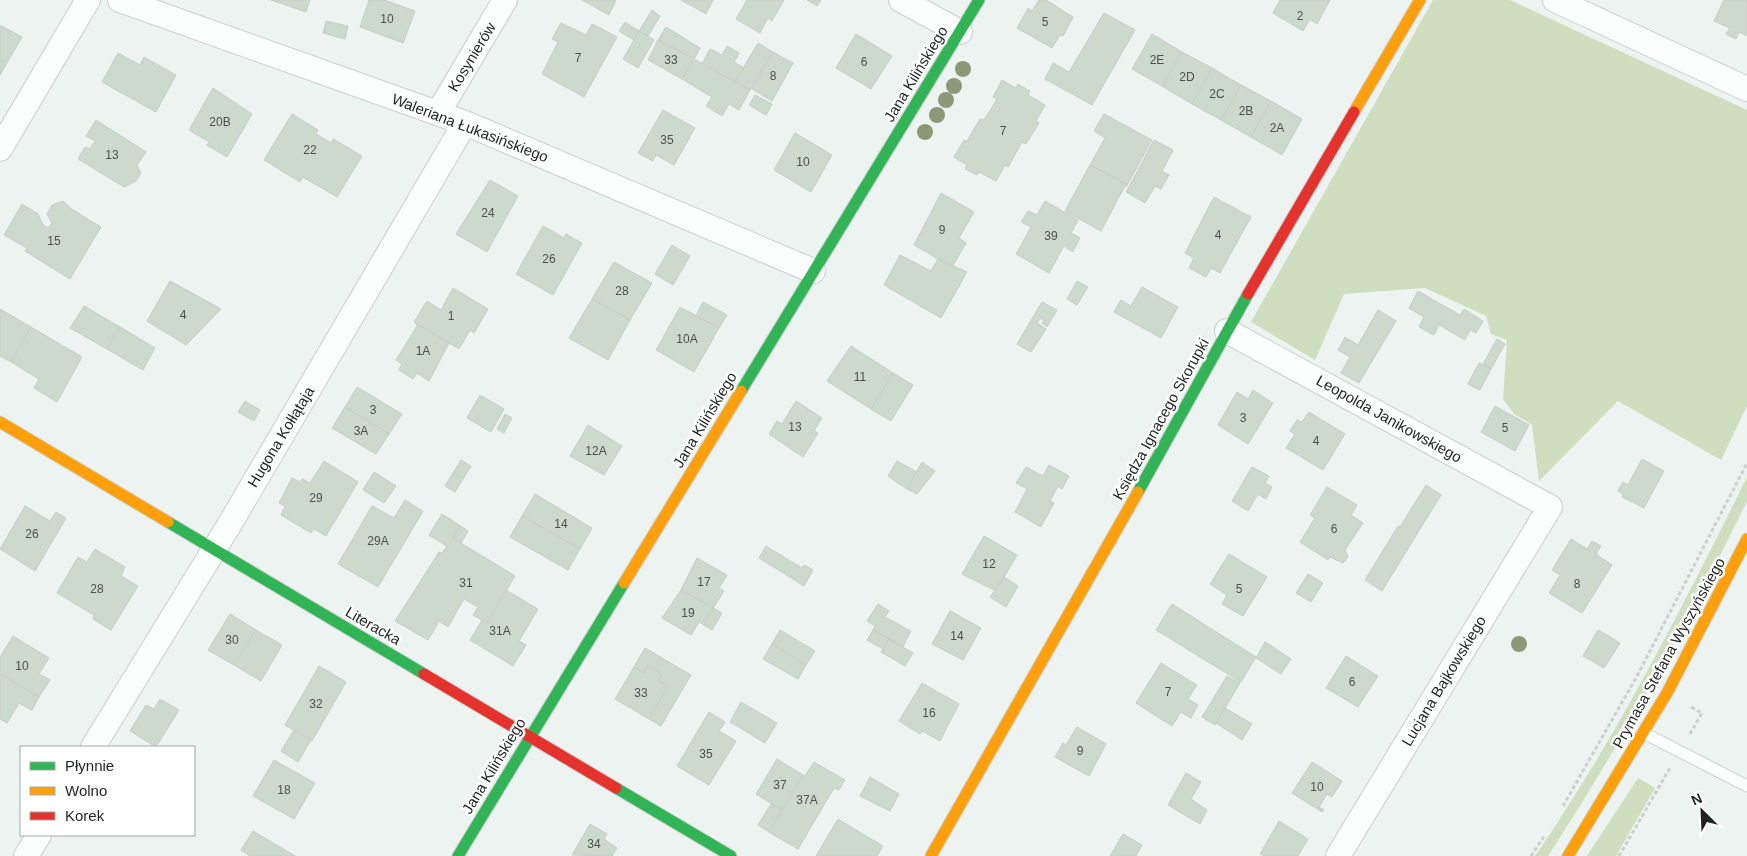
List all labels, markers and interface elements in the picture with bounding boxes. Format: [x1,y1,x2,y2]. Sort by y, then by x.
house number: 2 [1297,9,1304,23]
house number: 10 [380,12,394,26]
house number: 5 [1042,15,1049,29]
street label: Kosynierów [444,19,499,94]
street label: Jana Kilińskiego [880,23,951,125]
house number: 7 [575,51,582,65]
house number: 33 [664,53,678,67]
house number: 2E [1150,53,1164,67]
house number: 6 [861,55,868,69]
house number: 8 [770,69,777,83]
house number: 2D [1179,70,1195,84]
house number: 2C [1209,87,1225,101]
street label: Waleriana Łukasińskiego [390,90,551,165]
house number: 2B [1239,104,1253,118]
house number: 20B [209,115,231,129]
house number: 2A [1270,121,1284,135]
house number: 7 [1000,124,1007,138]
house number: 35 [660,133,674,147]
house number: 22 [303,143,317,157]
house number: 13 [105,148,119,162]
house number: 10 [796,155,810,169]
house number: 24 [481,206,495,220]
house number: 9 [939,223,946,237]
house number: 4 [1215,228,1222,242]
house number: 39 [1044,229,1058,243]
house number: 15 [47,234,61,248]
house number: 26 [542,252,556,266]
house number: 28 [615,284,629,298]
house number: 4 [180,308,187,322]
house number: 1 [448,309,455,323]
house number: 10A [676,332,698,346]
street label: Księdza Ignacego Skorupki [1109,335,1212,502]
house number: 1A [416,344,430,358]
street label: Jana Kilińskiego [669,369,740,471]
house number: 11 [854,370,867,384]
street label: Leopolda Janikowskiego [1314,372,1465,466]
street label: Hugona Kołłątaja [244,383,318,490]
house number: 3 [370,403,377,417]
house number: 3 [1240,411,1247,425]
house number: 13 [788,420,802,434]
house number: 5 [1502,421,1509,435]
house number: 3A [354,424,368,438]
house number: 4 [1313,434,1320,448]
house number: 12A [585,444,607,458]
house number: 29 [309,491,323,505]
house number: 14 [554,517,568,531]
house number: 6 [1331,522,1338,536]
house number: 26 [25,527,39,541]
house number: 29A [367,534,389,548]
street label: Prymasa Stefana Wyszyńskiego [1609,555,1728,751]
house number: 12 [982,557,996,571]
house number: 17 [697,575,711,589]
house number: 31 [459,576,473,590]
house number: 8 [1574,577,1581,591]
house number: 28 [90,582,104,596]
house number: 5 [1236,582,1243,596]
street label: Literacka [343,603,404,648]
house number: 19 [681,606,695,620]
street label: Lucjana Bajkowskiego [1398,613,1489,749]
house number: 31A [489,624,511,638]
house number: 14 [950,629,964,643]
house number: 30 [225,633,239,647]
house number: 10 [15,659,29,673]
house number: 6 [1349,675,1356,689]
house number: 7 [1165,685,1172,699]
house number: 33 [634,686,648,700]
house number: 32 [309,697,323,711]
house number: 16 [922,706,936,720]
street label: Jana Kilińskiego [458,715,529,817]
house number: 9 [1077,744,1084,758]
legend [20,746,195,836]
house number: 35 [699,747,713,761]
text: Płynnie [65,757,114,774]
house number: 37 [773,778,787,792]
house number: 10 [1310,780,1324,794]
text: Wolno [65,782,107,799]
house number: 18 [277,783,291,797]
north arrow [1677,786,1727,836]
text: N [1689,790,1705,808]
house number: 37A [796,793,818,807]
text: Korek [65,807,105,824]
house number: 34 [587,837,601,851]

